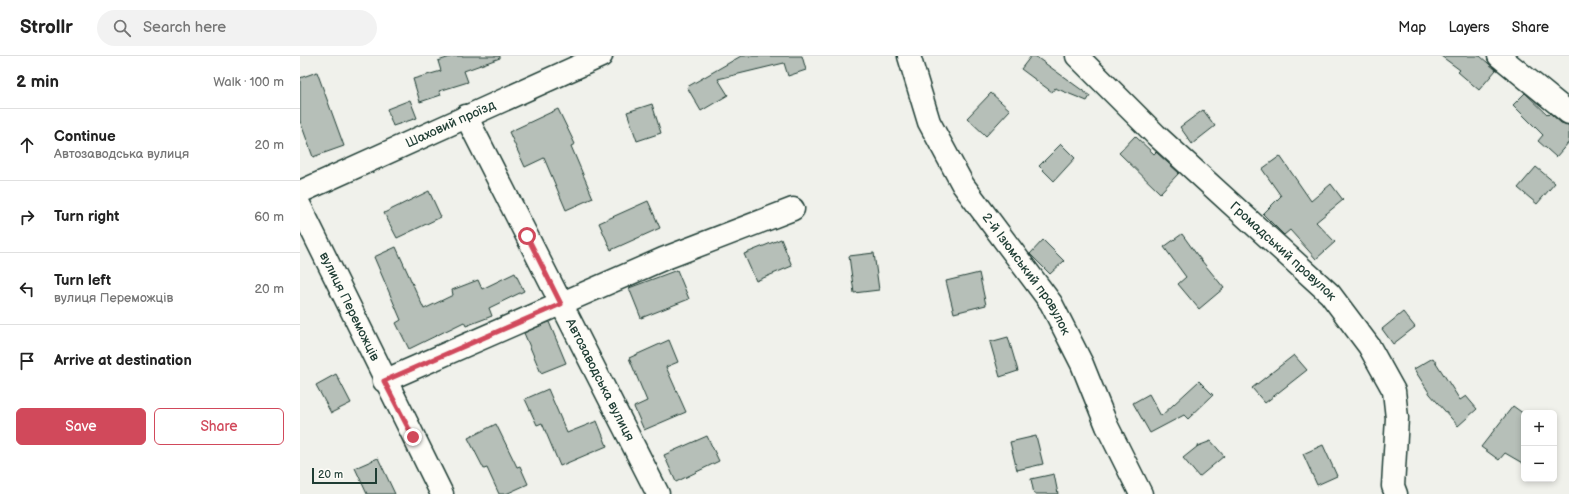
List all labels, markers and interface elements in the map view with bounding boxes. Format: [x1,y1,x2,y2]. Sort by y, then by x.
search box [97,10,377,46]
text: Strollr [20,16,73,39]
icon: search [111,17,133,39]
text: Search here [143,18,226,37]
text: Map [1398,19,1426,36]
text: Layers [1448,19,1490,36]
text: Share [1512,19,1549,36]
text: 2 min [16,72,59,92]
text: Walk · 100 m [213,74,284,90]
street label: Шаховий проїзд [403,97,498,151]
text: Continue [54,127,116,146]
icon: ahead [16,134,38,156]
text: 20 m [254,137,284,153]
text: Автозаводська вулиця [54,146,189,162]
street label: Громадський провулок [1226,198,1340,304]
icon: right [16,206,38,228]
text: Turn right [54,207,119,226]
text: 60 m [254,209,284,225]
street label: 2-й Ізюмський провулок [979,210,1074,338]
route start [518,227,536,245]
street label: вулиця Переможців [316,249,383,364]
text: Turn left [54,271,111,290]
icon: left [16,278,38,300]
text: 20 m [254,281,284,297]
text: вулиця Переможців [54,290,173,306]
street label: Автозаводська вулиця [562,315,638,444]
icon: arrive [16,350,38,372]
text: Arrive at destination [54,351,192,370]
button: Save [16,408,146,445]
button: Share [154,408,284,445]
map controls [1521,410,1557,482]
button: + [1521,410,1557,446]
route end [404,428,422,446]
button: − [1521,446,1557,482]
scale bar [312,466,377,485]
text: 20 m [318,468,343,481]

